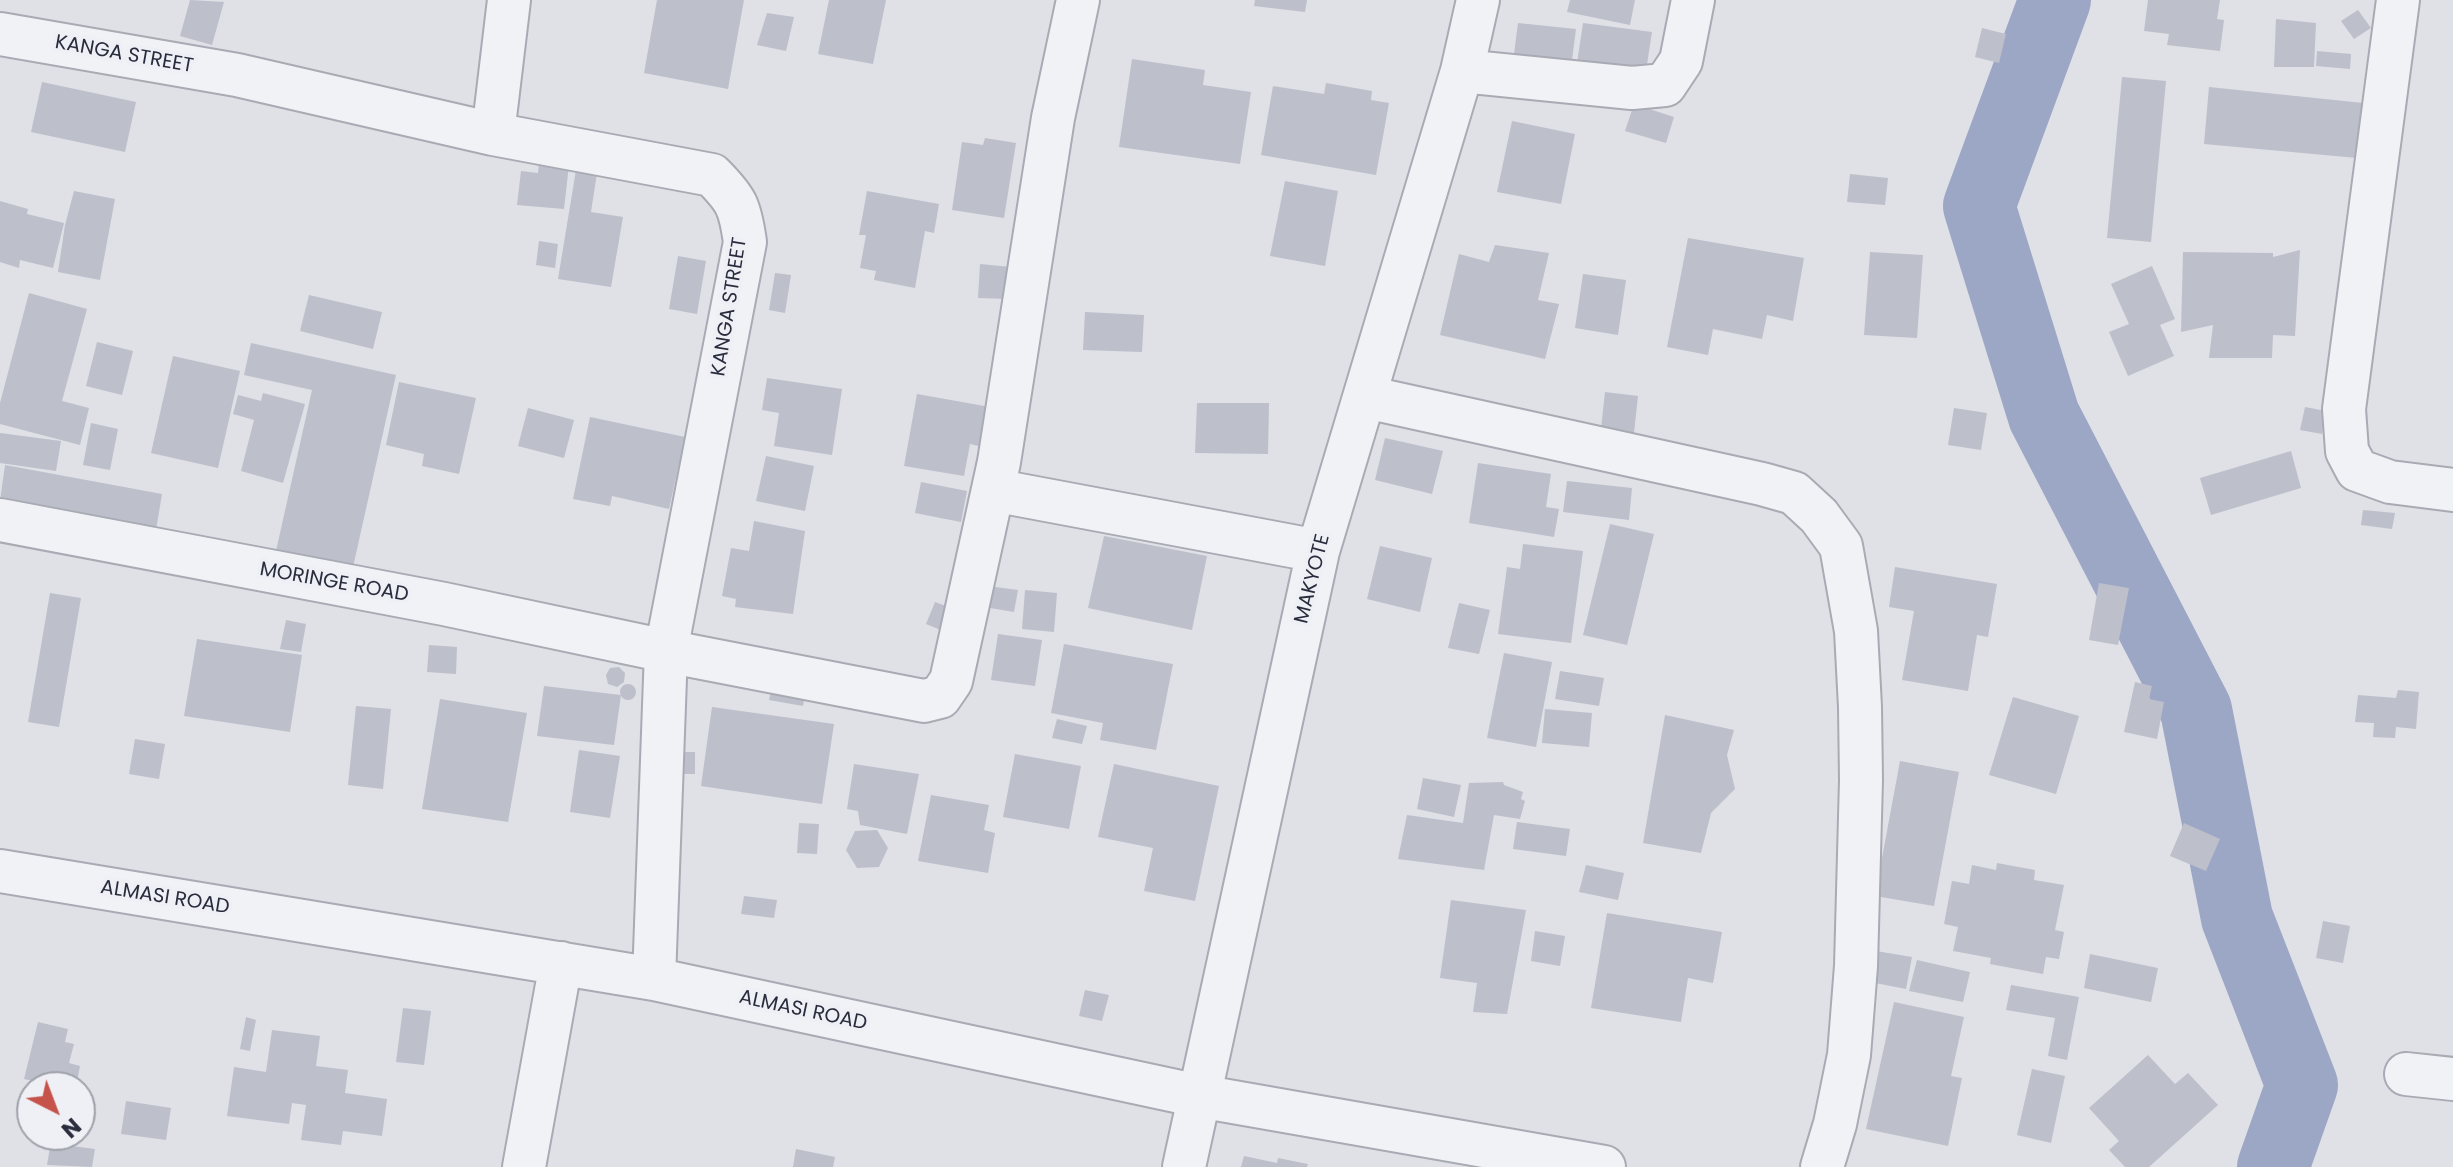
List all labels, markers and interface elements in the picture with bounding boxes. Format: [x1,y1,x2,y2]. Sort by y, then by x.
street label: KANGA STREET [53,31,195,79]
street label: KANGA STREET [707,236,753,378]
street label: MAKYOTE [1290,532,1336,626]
street label: MORINGE ROAD [258,558,410,608]
street label: ALMASI ROAD [99,876,231,920]
street label: ALMASI ROAD [737,986,869,1036]
north arrow [16,1071,96,1151]
text: N [55,1111,88,1145]

